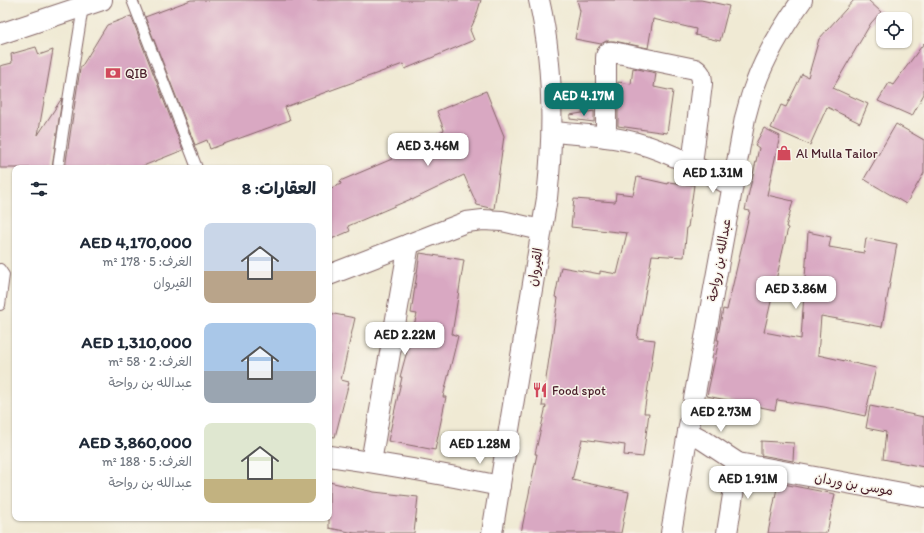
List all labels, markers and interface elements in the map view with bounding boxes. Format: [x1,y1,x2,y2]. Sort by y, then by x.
map controls [876,12,912,48]
button: locate [876,12,912,48]
bank icon: QIB [104,64,122,82]
place label: QIB [125,66,148,81]
pin: AED 4.17M [538,83,630,117]
text: AED 4.17M [553,88,615,103]
pin: AED 3.46M [382,133,474,167]
text: AED 3.46M [397,138,459,153]
shop icon: Al Mulla Tailor [775,144,793,162]
place label: Al Mulla Tailor [796,146,878,161]
pin: AED 1.31M [667,160,759,194]
text: AED 1.31M [683,165,743,180]
icon: filters [28,178,50,200]
text: العقارات: 8 [242,178,316,198]
street label: عبدالله بن رواحة [704,218,735,303]
text: AED 4,170,000 [80,232,192,252]
icon: home [236,239,284,287]
street label: القيروان [525,247,547,288]
text: الغرف: 5 · 178 m² [103,254,192,269]
text: القيروان [153,275,192,290]
pin: AED 3.86M [750,276,842,310]
text: AED 3.86M [765,281,827,296]
pin: AED 2.22M [359,322,451,356]
text: AED 2.22M [374,327,436,342]
text: AED 1,310,000 [82,332,192,352]
icon: home [236,339,284,387]
text: الغرف: 2 · 58 m² [108,354,192,369]
text: عبدالله بن رواحة [108,375,192,390]
restaurant icon: Food spot [531,381,549,399]
place label: Food spot [552,383,606,398]
pin: AED 2.73M [675,399,767,433]
text: AED 2.73M [690,404,752,419]
pin: AED 1.28M [434,431,526,465]
text: AED 3,860,000 [79,432,192,452]
text: AED 1.28M [450,436,510,451]
icon: home [236,439,284,487]
text: الغرف: 5 · 188 m² [102,454,192,469]
pin: AED 1.91M [702,466,794,500]
street label: موسى بن وردان [813,470,894,500]
text: AED 1.91M [718,471,778,486]
text: عبدالله بن رواحة [108,475,192,490]

